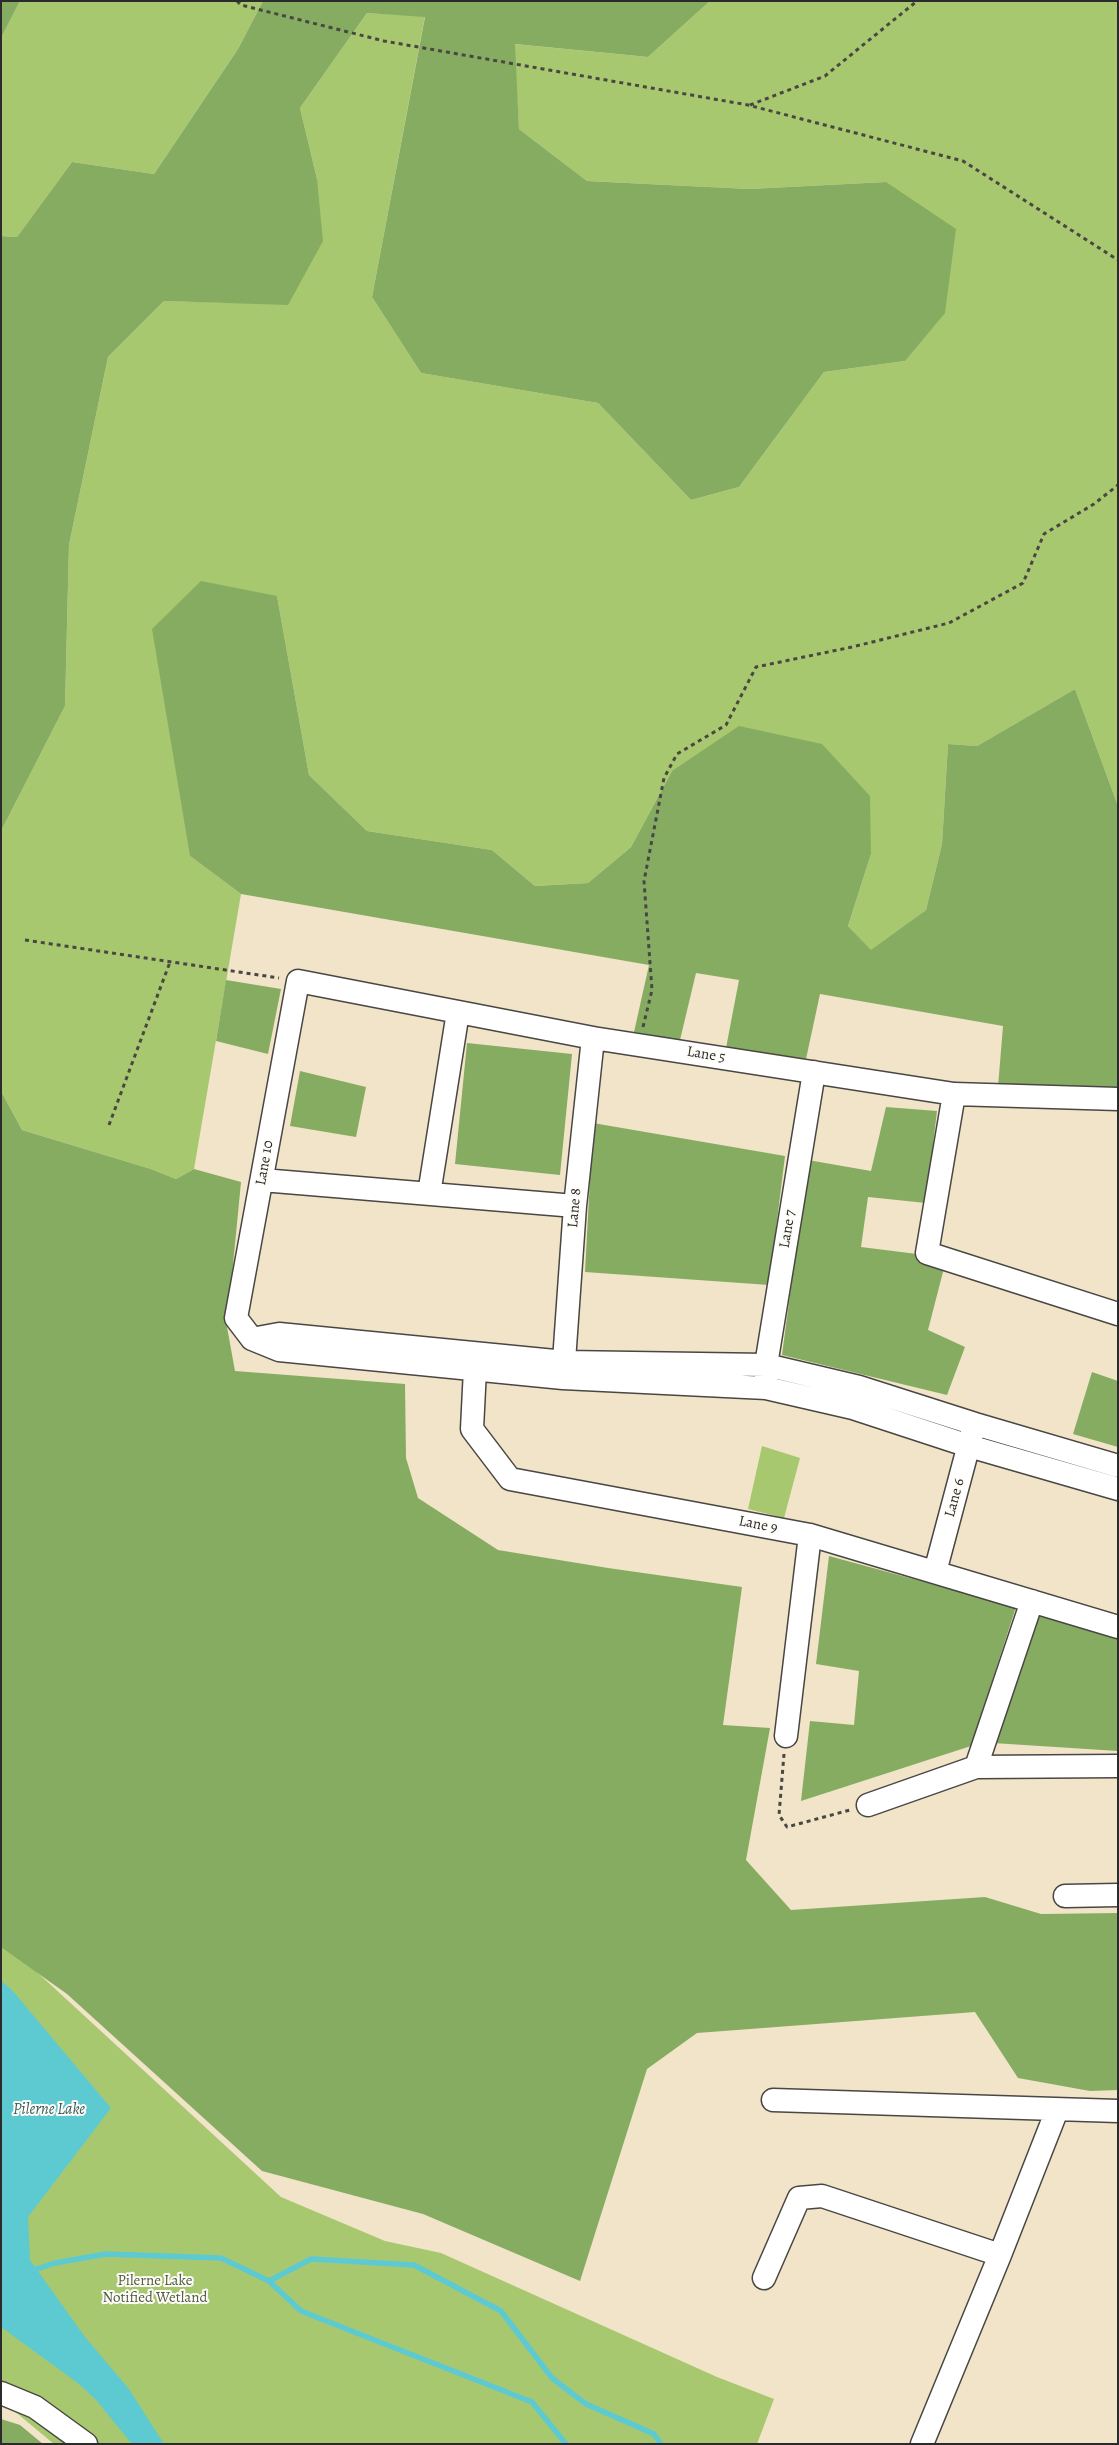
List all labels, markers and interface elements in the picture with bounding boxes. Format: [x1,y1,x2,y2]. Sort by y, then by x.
street label: Lane 5 [685,1043,727,1067]
street label: Lane 10 [252,1139,278,1187]
street label: Lane 8 [564,1187,586,1229]
street label: Lane 7 [776,1208,800,1250]
street label: Lane 6 [941,1477,969,1519]
street label: Lane 9 [737,1512,779,1538]
water label: Pilerne Lake [13,2100,85,2120]
park label: Pilerne Lake Notified Wetland [102,2272,208,2307]

